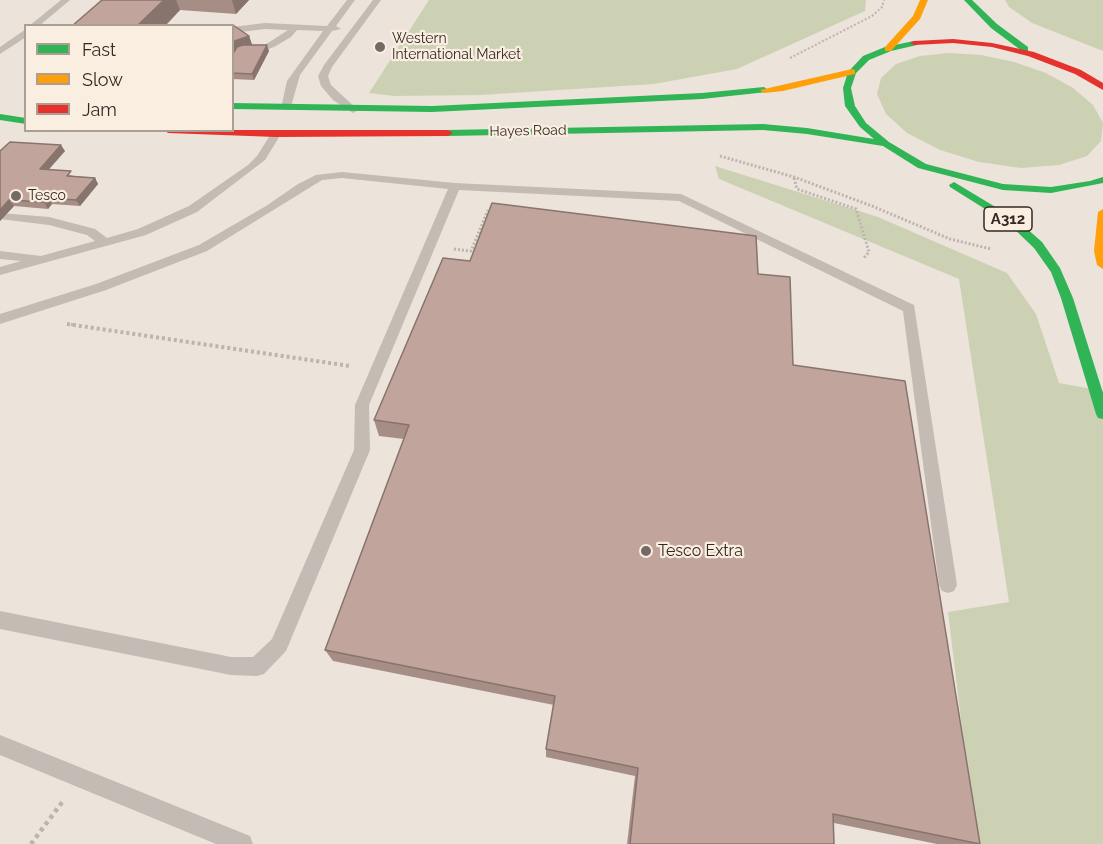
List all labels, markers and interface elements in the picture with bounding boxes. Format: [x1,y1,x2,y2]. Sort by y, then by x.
legend [24,24,234,132]
place label: Western International Market [392,31,521,63]
text: Fast [82,39,116,60]
marker: Western International Market [373,40,387,54]
text: Slow [82,69,123,90]
text: Jam [82,99,117,120]
street label: Hayes Road [489,122,567,140]
place label: Tesco [28,188,66,204]
marker: Tesco [9,189,23,203]
road number: A312 [984,207,1032,231]
place label: Tesco Extra [658,541,743,561]
marker: Tesco Extra [639,544,653,558]

